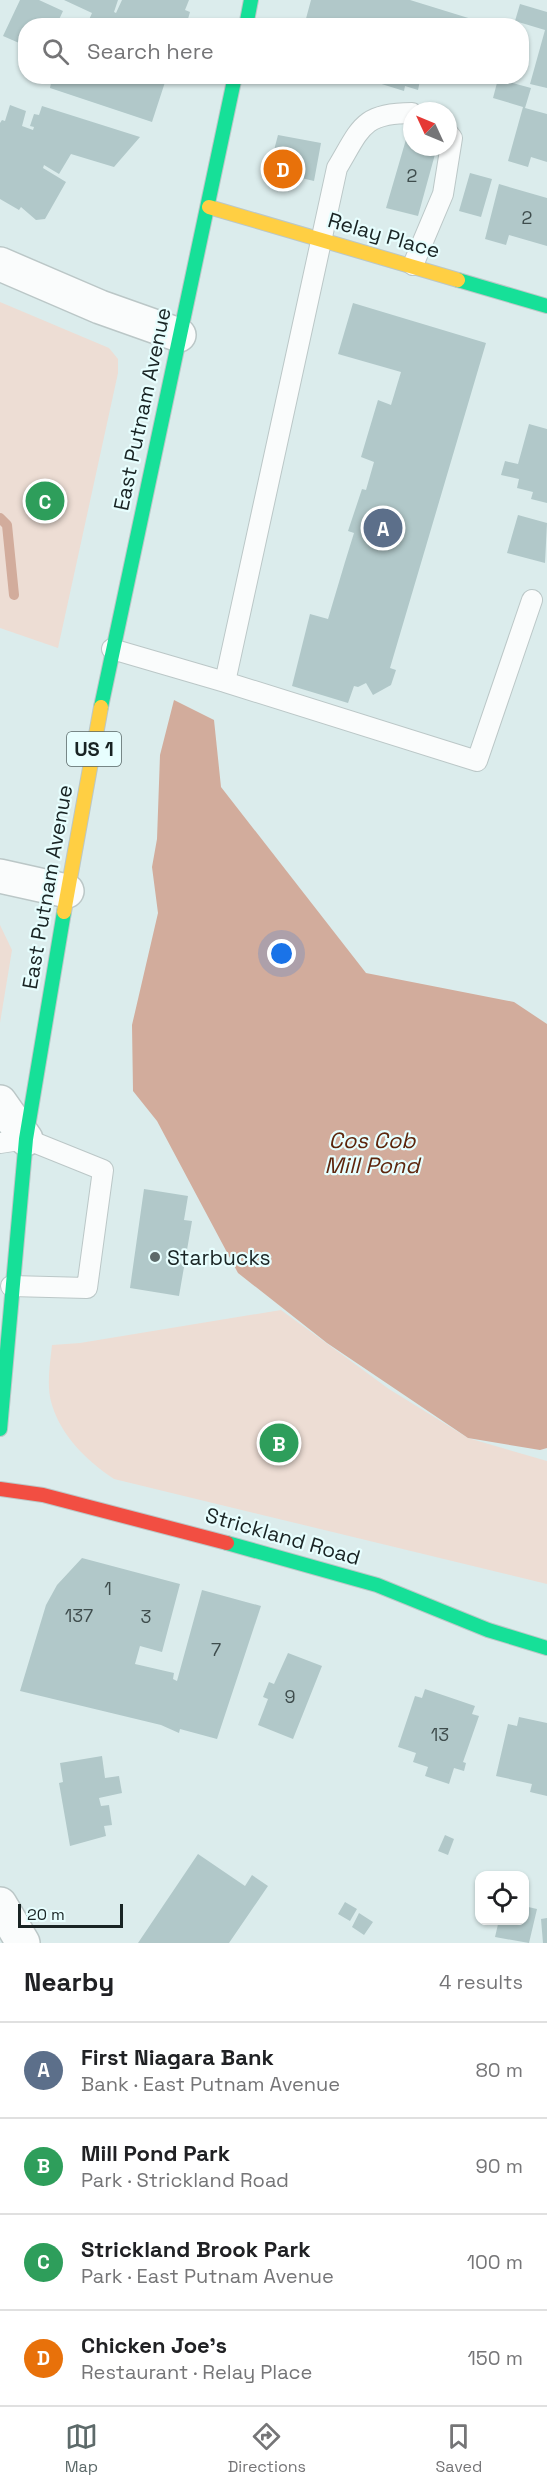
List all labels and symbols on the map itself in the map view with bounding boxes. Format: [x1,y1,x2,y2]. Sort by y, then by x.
north arrow [403,102,457,156]
pin: D [264,146,302,192]
house number: 2 [407,164,417,187]
street label: Relay Place [325,206,443,264]
house number: 2 [522,206,532,229]
street label: East Putnam Avenue [107,305,177,513]
pin: C [26,478,64,524]
pin: A [364,506,403,550]
road number: US 1 [67,732,121,766]
street label: East Putnam Avenue [16,783,78,991]
your location [267,939,296,968]
water label: Cos Cob Mill Pond [325,1126,422,1179]
place label: Starbucks [167,1244,271,1271]
marker: Starbucks [148,1250,162,1264]
pin: B [260,1420,298,1466]
street label: Strickland Road [202,1501,364,1571]
house number: 1 [104,1577,112,1600]
house number: 137 [65,1604,93,1627]
house number: 3 [141,1605,151,1628]
house number: 7 [211,1638,221,1661]
house number: 9 [284,1685,296,1708]
house number: 13 [431,1723,449,1746]
scale bar [18,1901,123,1928]

